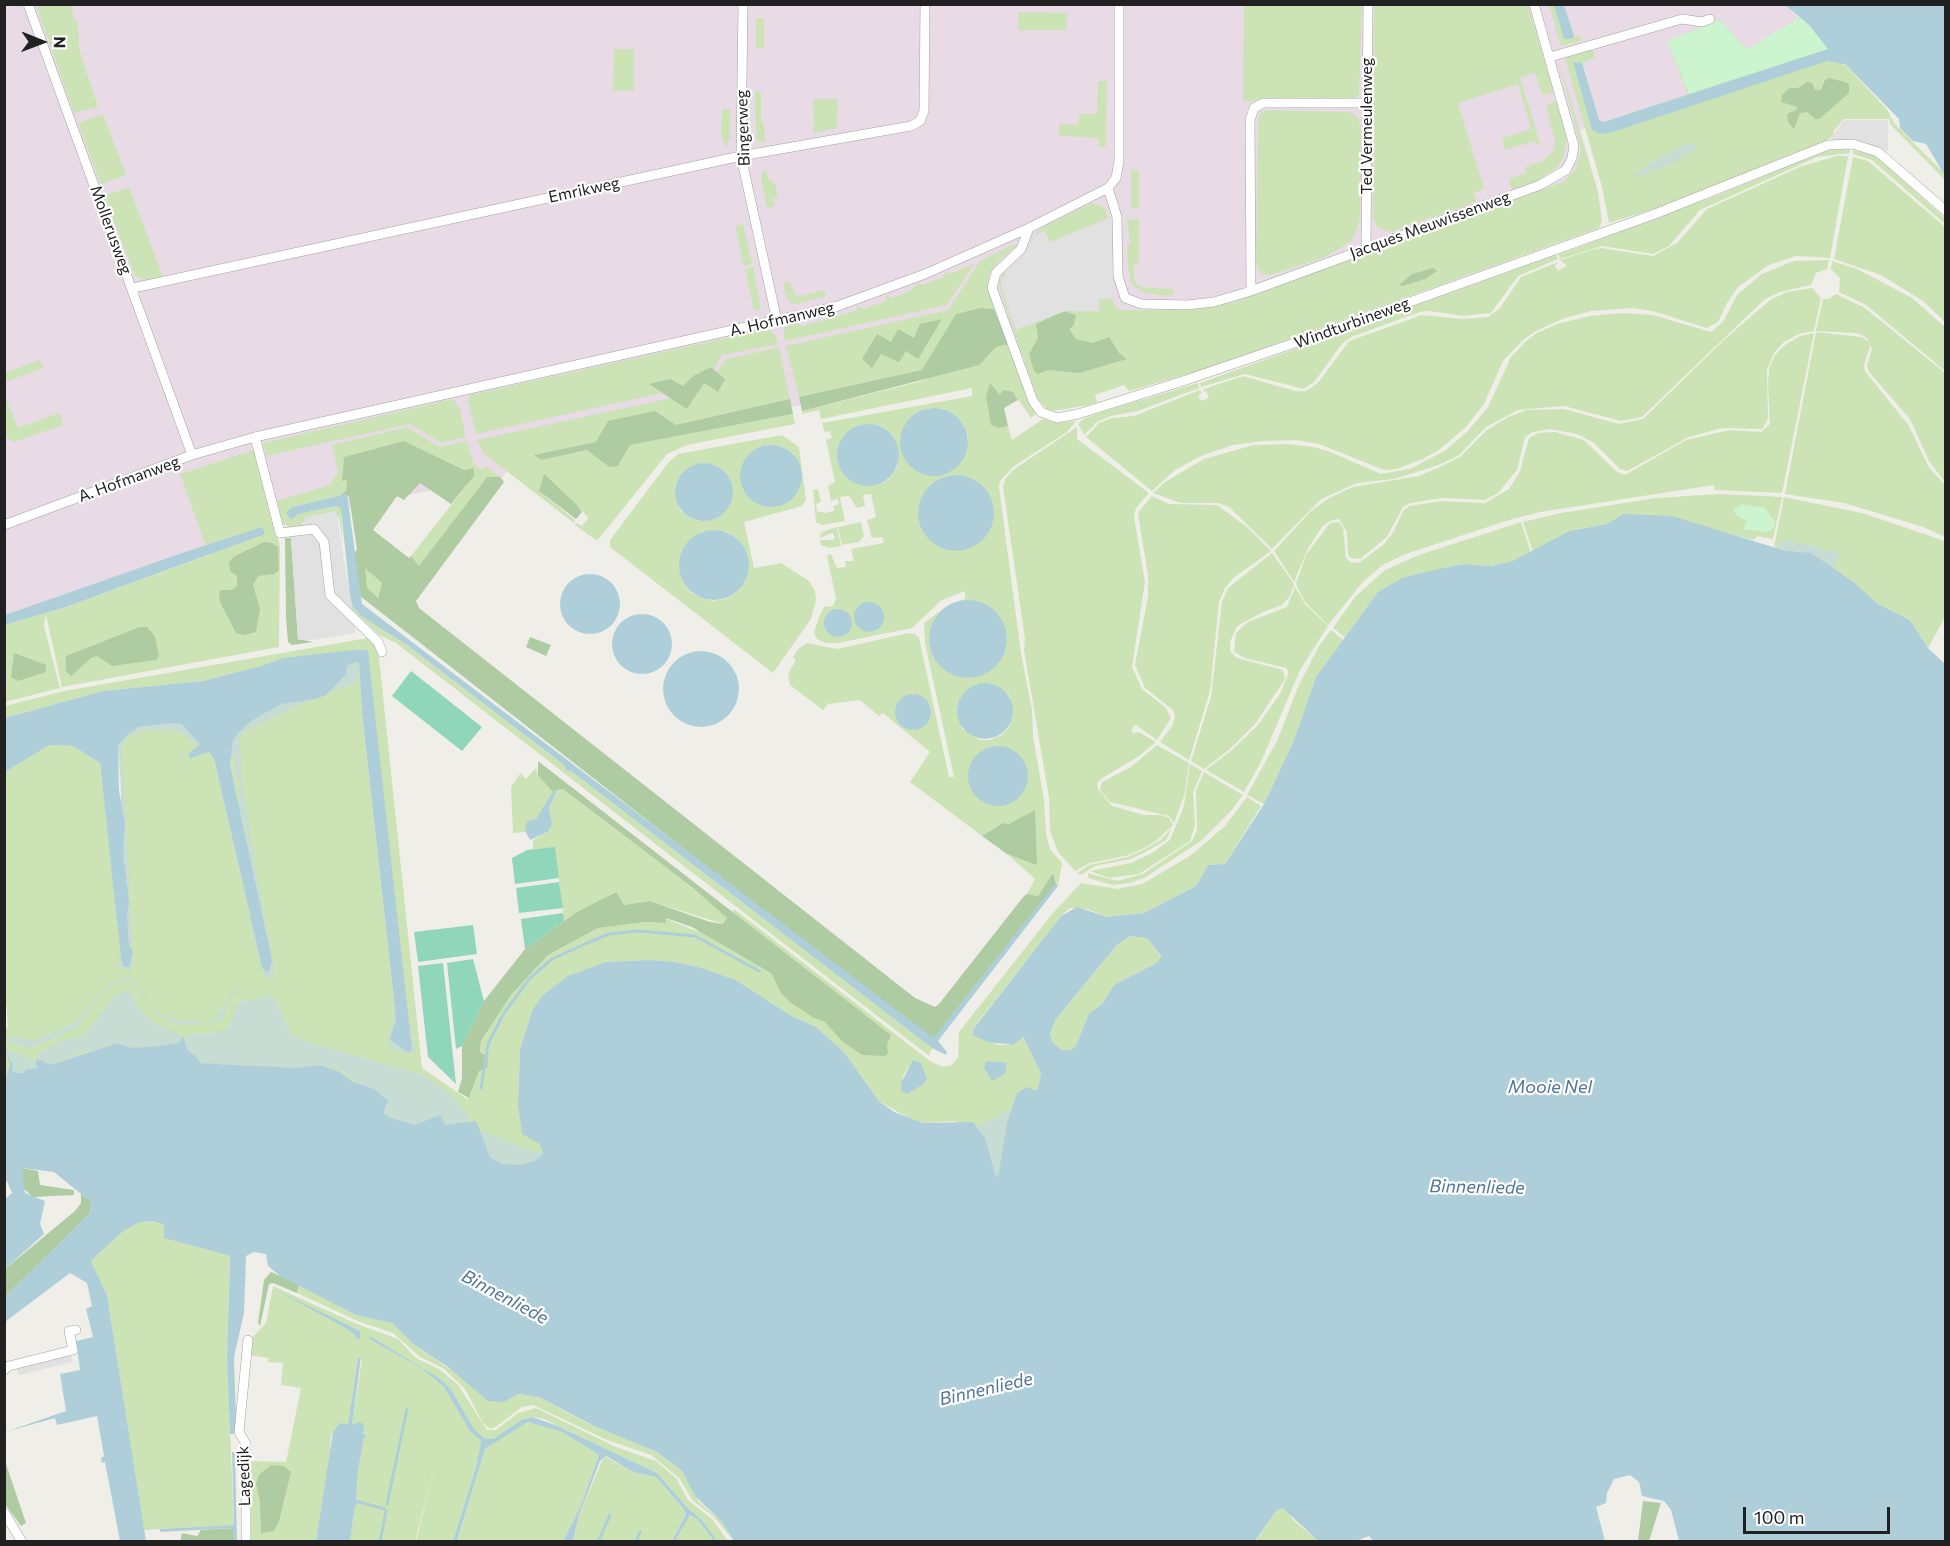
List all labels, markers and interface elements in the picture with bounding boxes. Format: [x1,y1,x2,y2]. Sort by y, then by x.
north arrow [12,12,72,72]
text: N [51,36,70,48]
street label: Ted Vermeulenweg [1357,58,1377,194]
street label: Bingerweg [732,89,754,167]
street label: Emrikweg [547,173,621,207]
street label: Mollerusweg [86,183,136,277]
street label: Jacques Meuwissenweg [1347,187,1513,263]
street label: Windturbineweg [1292,293,1412,353]
street label: A. Hofmanweg [728,298,836,340]
street label: A. Hofmanweg [76,452,182,506]
water label: Mooie Nel [1508,1076,1592,1098]
water label: Binnenliede [1429,1175,1525,1199]
water label: Binnenliede [458,1265,552,1329]
water label: Binnenliede [937,1368,1035,1410]
street label: Lagedijk [233,1445,255,1507]
scale bar [1746,1495,1893,1533]
text: 100 m [1754,1506,1804,1528]

